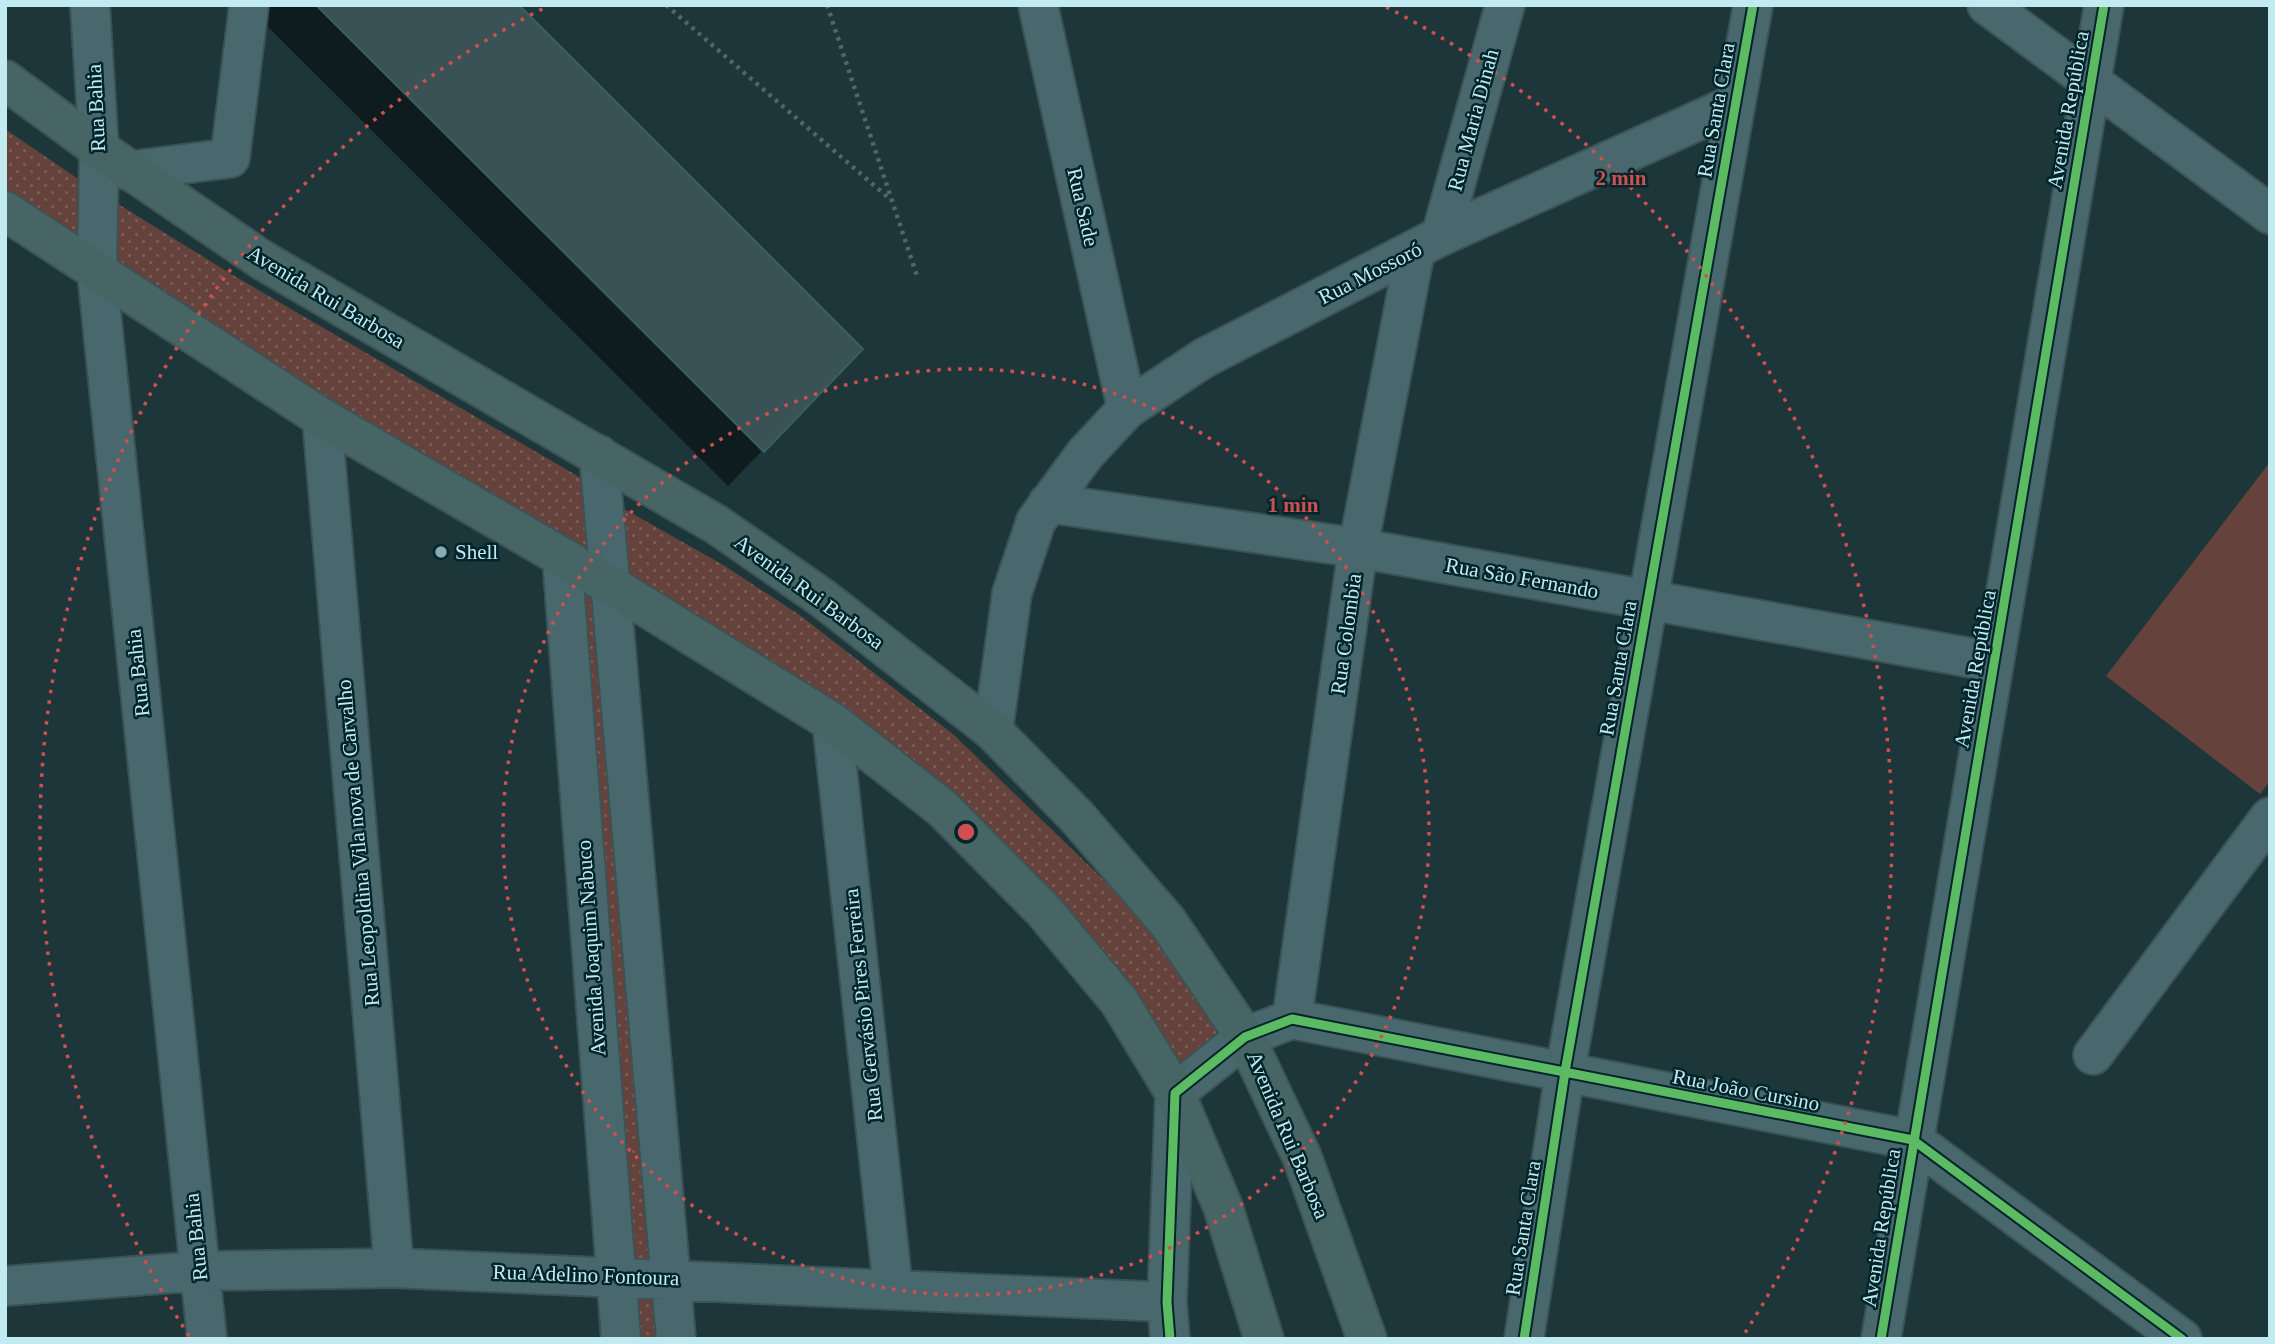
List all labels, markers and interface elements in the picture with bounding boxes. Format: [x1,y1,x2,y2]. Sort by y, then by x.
street label: Avenida República [2042,28,2094,191]
street label: Rua Santa Clara [1692,40,1740,179]
street label: Rua Maria Dinah [1443,46,1504,194]
street label: Rua Bahia [82,63,110,153]
street label: Rua Sade [1062,165,1104,249]
text: 2 min [1596,166,1647,190]
street label: Rua Mossoró [1314,237,1426,309]
street label: Avenida Rui Barbosa [243,241,410,354]
text: 1 min [1268,493,1319,517]
street label: Avenida Rui Barbosa [729,530,889,655]
place label: Shell [455,540,498,564]
marker: Shell [433,544,449,560]
street label: Rua São Fernando [1444,553,1600,603]
street label: Rua Colombia [1326,571,1366,696]
street label: Avenida República [1949,587,2001,750]
street label: Rua Santa Clara [1594,598,1642,737]
street label: Rua Bahia [121,627,155,718]
street label: Rua Leopoldina Vila nova de Carvalho [332,679,384,1007]
centre of rings [954,820,978,844]
street label: Avenida Joaquim Nabuco [571,839,611,1057]
street label: Rua Gervásio Pires Ferreira [839,887,887,1123]
street label: Avenida Rui Barbosa [1242,1048,1334,1223]
street label: Rua João Cursino [1670,1064,1822,1116]
street label: Avenida República [1857,1146,1905,1309]
street label: Rua Santa Clara [1500,1158,1546,1297]
street label: Rua Bahia [179,1191,213,1282]
street label: Rua Adelino Fontoura [492,1260,680,1290]

